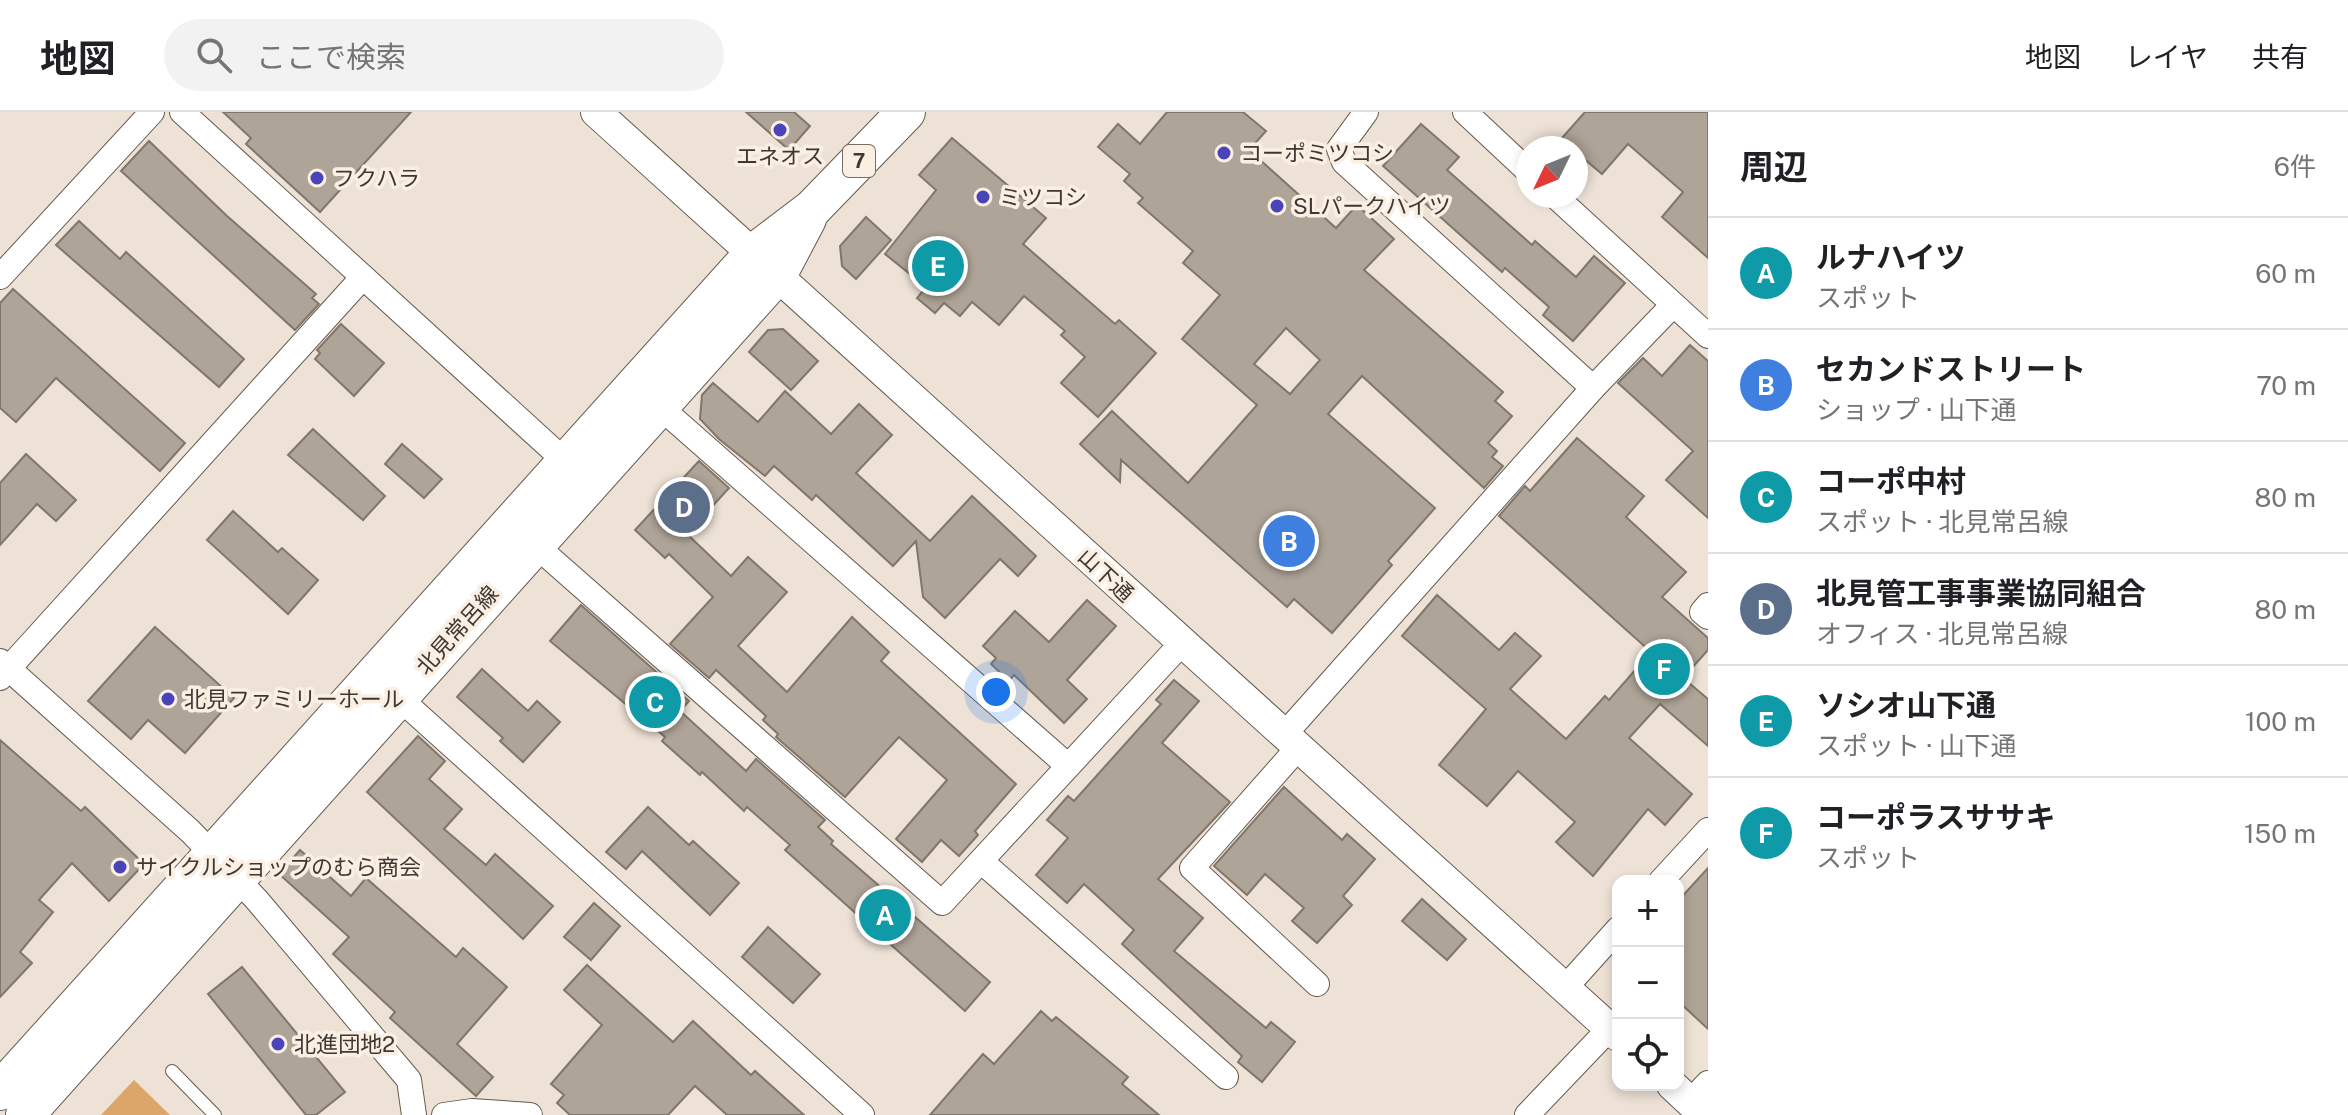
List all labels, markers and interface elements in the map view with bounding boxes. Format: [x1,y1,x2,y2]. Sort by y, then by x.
search box [164,19,724,91]
icon: search [192,33,236,77]
text: 地図 [40,36,116,81]
text: ここで検索 [256,39,406,75]
text: 地図 [2025,40,2081,73]
text: レイヤ [2125,40,2208,73]
text: 共有 [2252,40,2308,73]
marker: エネオス [771,121,789,139]
north arrow [1516,136,1588,208]
place label: コーポミツコシ [1240,140,1394,166]
place label: エネオス [736,143,824,169]
marker: コーポミツコシ [1215,144,1233,162]
road number: 7 [843,145,875,177]
text: 周辺 [1740,147,1808,187]
text: 6件 [2274,151,2316,182]
place label: フクハラ [333,165,420,191]
marker: フクハラ [308,169,326,187]
place label: ミツコシ [999,184,1087,210]
marker: ミツコシ [974,188,992,206]
place label: SLパークハイツ [1293,193,1451,219]
marker: SLパークハイツ [1268,197,1286,215]
pin: E [912,236,964,296]
text: ルナハイツ [1816,239,1965,275]
text: A [1757,258,1775,289]
text: 60 m [2255,258,2316,289]
text: スポット [1816,282,1920,313]
text: セカンドストリート [1816,351,2086,387]
text: B [1757,370,1775,401]
text: 70 m [2256,370,2316,401]
text: ショップ · 山下通 [1816,394,2016,425]
text: コーポ中村 [1816,463,1966,499]
pin: D [658,477,710,537]
text: C [1757,482,1775,513]
text: 80 m [2255,482,2316,513]
text: スポット · 北見常呂線 [1816,506,2068,537]
pin: B [1263,511,1315,571]
street label: 山下通 [1073,543,1139,607]
text: 北見管工事事業協同組合 [1816,575,2146,611]
street label: 北見常呂線 [411,580,503,680]
text: D [1757,594,1775,625]
text: 80 m [2255,594,2316,625]
text: オフィス · 北見常呂線 [1816,618,2068,649]
pin: F [1638,639,1690,699]
pin: C [629,672,681,732]
your location [976,672,1016,712]
place label: 北見ファミリーホール [184,686,404,712]
text: ソシオ山下通 [1816,687,1996,723]
marker: 北見ファミリーホール [159,690,177,708]
text: E [1758,706,1774,737]
text: 100 m [2245,706,2316,737]
text: スポット · 山下通 [1816,730,2016,761]
text: コーポラスササキ [1816,799,2055,835]
text: F [1758,818,1774,849]
text: 150 m [2244,818,2316,849]
text: スポット [1816,842,1920,873]
place label: サイクルショップのむら商会 [136,854,421,880]
marker: サイクルショップのむら商会 [111,858,129,876]
map controls [1612,875,1684,1091]
button: + [1612,875,1684,947]
pin: A [859,885,911,945]
button: − [1612,947,1684,1019]
button: locate [1612,1019,1684,1091]
place label: 北進団地2 [294,1031,395,1057]
marker: 北進団地2 [269,1035,287,1053]

